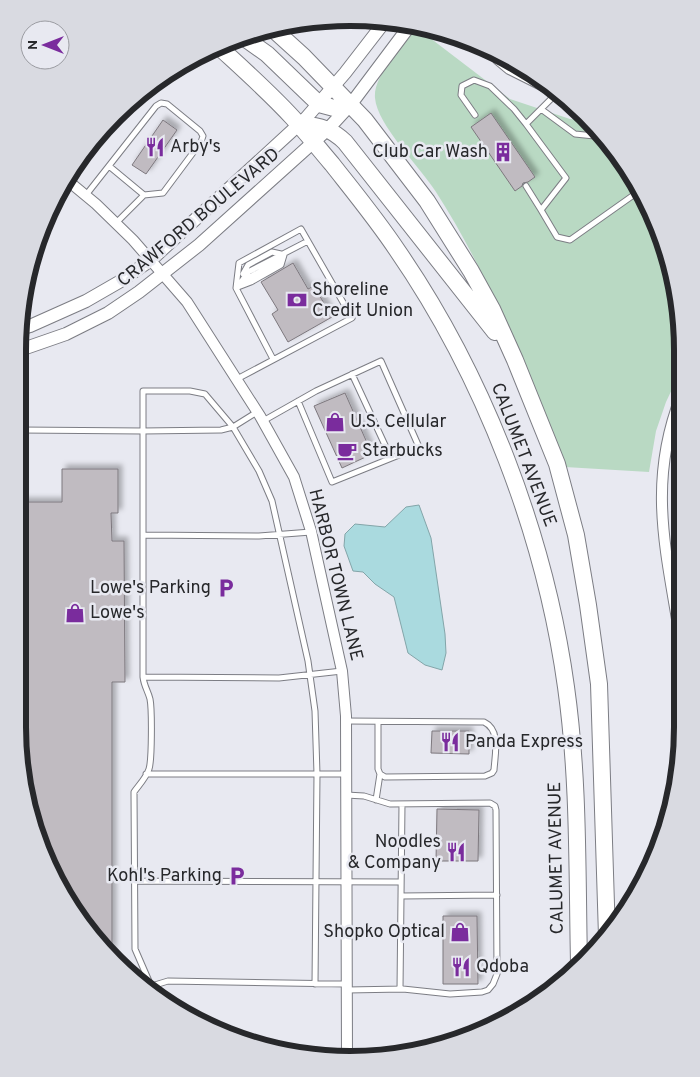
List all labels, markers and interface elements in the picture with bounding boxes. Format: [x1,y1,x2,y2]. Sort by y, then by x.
north arrow [20,20,70,70]
text: N [25,40,42,50]
restaurant icon: Arby's [144,136,166,158]
place label: Arby's [170,136,221,159]
place label: Club Car Wash [372,141,488,164]
building icon: Club Car Wash [492,141,514,163]
street label: CRAWFORD BOULEVARD [113,143,285,293]
place label: Shoreline Credit Union [312,279,413,323]
bank icon: Shoreline Credit Union [286,289,308,311]
street label: CALUMET AVENUE [485,380,561,530]
shop icon: U.S. Cellular [324,411,346,433]
place label: U.S. Cellular [350,411,447,434]
cafe icon: Starbucks [336,440,358,462]
place label: Starbucks [362,440,443,463]
street label: HARBOR TOWN LANE [303,487,367,663]
place label: Lowe's Parking [90,577,211,600]
parking icon: Lowe's Parking [215,577,237,599]
shop icon: Lowe's [64,602,86,624]
place label: Lowe's [90,602,145,625]
restaurant icon: Panda Express [439,731,461,753]
place label: Panda Express [465,731,583,754]
street label: CALUMET AVENUE [544,782,570,934]
place label: Noodles & Company [348,831,441,875]
restaurant icon: Noodles & Company [445,841,467,863]
place label: Kohl's Parking [107,865,222,888]
parking icon: Kohl's Parking [226,865,248,887]
place label: Shopko Optical [323,921,445,944]
shop icon: Shopko Optical [449,921,471,943]
restaurant icon: Qdoba [450,956,472,978]
place label: Qdoba [476,956,529,979]

